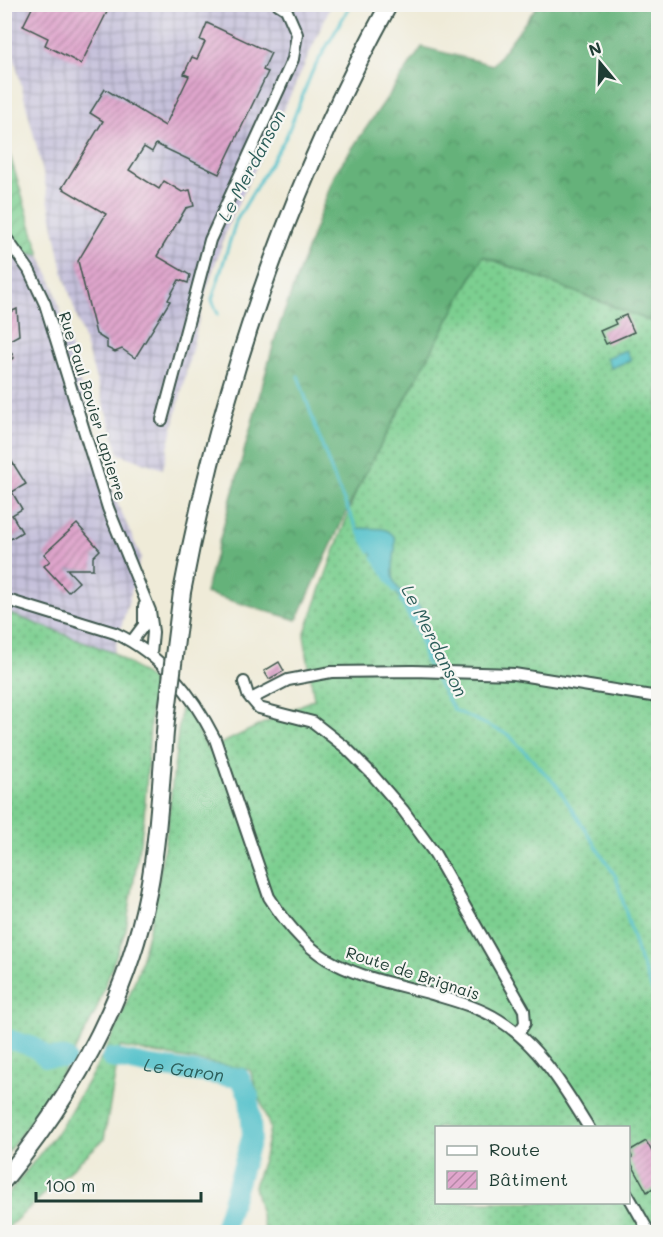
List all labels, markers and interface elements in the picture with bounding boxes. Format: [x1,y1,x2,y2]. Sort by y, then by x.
north arrow [570,33,630,93]
text: N [586,36,604,60]
water label: Le Merdanson [212,106,291,225]
street label: Rue Paul Bovier Lapierre [55,309,132,503]
water label: Le Merdanson [396,580,473,701]
street label: Route de Brignais [344,941,483,1004]
water label: Le Garon [142,1052,226,1087]
legend [435,1126,630,1204]
text: Route [489,1137,540,1161]
scale bar [36,1165,201,1203]
text: Bâtiment [489,1167,568,1191]
text: 100 m [45,1173,95,1197]

